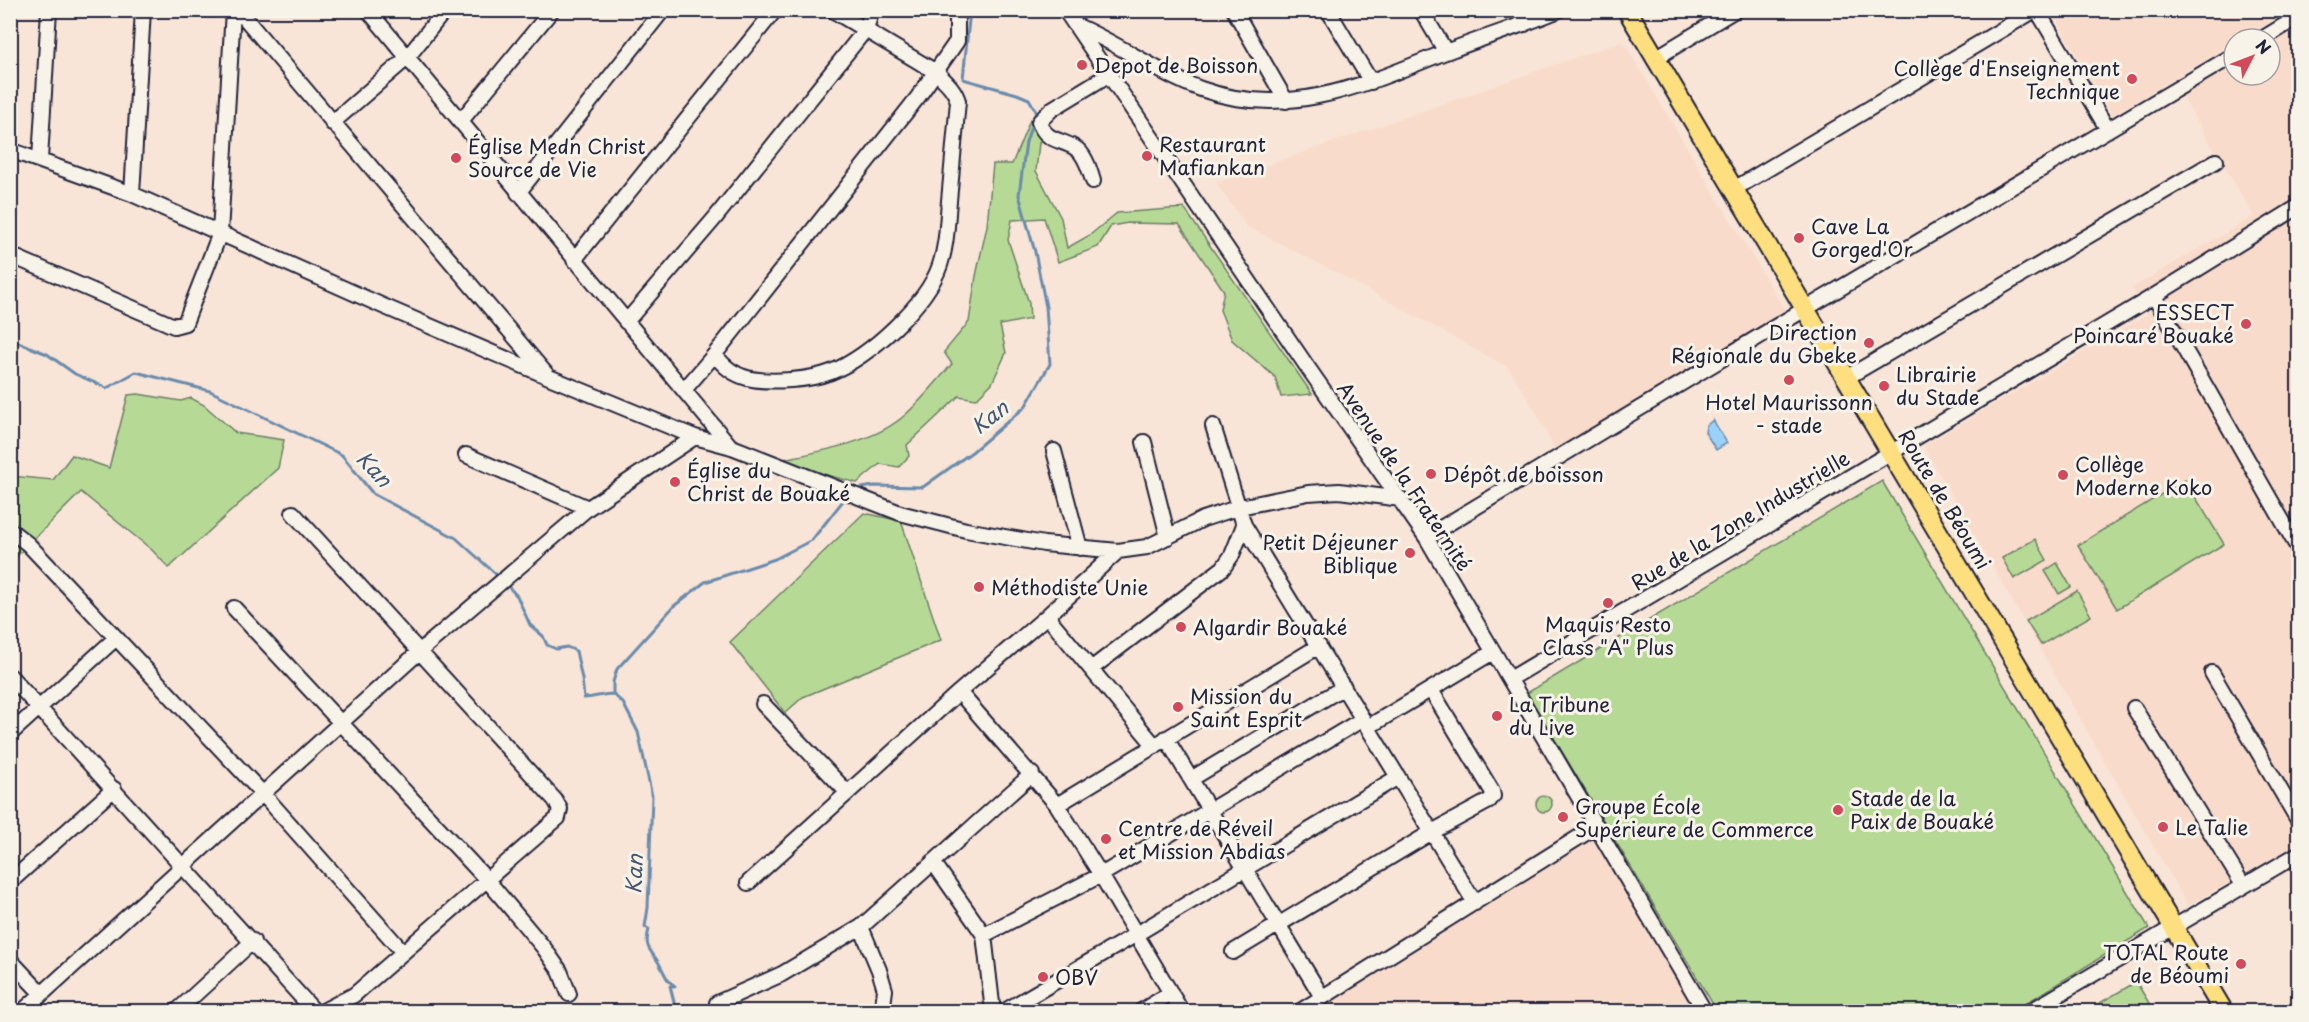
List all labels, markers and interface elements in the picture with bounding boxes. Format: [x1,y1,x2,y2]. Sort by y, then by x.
north arrow [2222,27,2282,87]
text: N [2251,34,2277,59]
place label: Depot de Boisson [1094,50,1258,80]
place label: Collège d'Enseignement Technique [1894,53,2120,106]
marker: Depot de Boisson [1075,58,1089,72]
marker: Collège d'Enseignement Technique [2125,72,2139,86]
place label: Restaurant Mafiankan [1159,129,1266,182]
place label: Église Medn Christ Source de Vie [468,131,646,184]
marker: Restaurant Mafiankan [1140,149,1154,163]
marker: Église Medn Christ Source de Vie [449,151,463,165]
place label: Cave La Gorged'Or [1811,211,1912,264]
marker: Cave La Gorged'Or [1792,231,1806,245]
place label: ESSECT Poincaré Bouaké [2073,297,2234,350]
place label: Direction Régionale du Gbeke [1671,317,1857,370]
marker: ESSECT Poincaré Bouaké [2239,317,2253,331]
marker: Direction Régionale du Gbeke [1862,336,1876,350]
place label: Librairie du Stade [1896,359,1979,412]
marker: Hotel Maurissonn - stade [1782,373,1796,387]
street label: Avenue de la Fraternité [1330,375,1480,577]
marker: Librairie du Stade [1877,379,1891,393]
place label: Hotel Maurissonn - stade [1705,387,1873,440]
water label: Kan [964,390,1016,441]
street label: Route de Béoumi [1891,423,1999,575]
water label: Kan [350,443,401,494]
street label: Rue de la Zone Industrielle [1625,443,1855,597]
place label: Collège Moderne Koko [2075,449,2212,502]
place label: Église du Christ de Bouaké [687,455,850,508]
place label: Dépôt de boisson [1443,459,1604,489]
marker: Dépôt de boisson [1424,467,1438,481]
marker: Collège Moderne Koko [2056,468,2070,482]
marker: Église du Christ de Bouaké [668,475,682,489]
place label: Petit Déjeuner Biblique [1263,527,1399,580]
marker: Petit Déjeuner Biblique [1403,546,1417,560]
place label: Méthodiste Unie [991,572,1148,602]
marker: Méthodiste Unie [972,580,986,594]
marker: Maquis Resto Class "A" Plus [1601,596,1615,610]
place label: Maquis Resto Class "A" Plus [1542,609,1674,662]
place label: Algardir Bouaké [1193,612,1347,642]
marker: Algardir Bouaké [1174,620,1188,634]
place label: Mission du Saint Esprit [1190,681,1302,734]
place label: La Tribune du Live [1509,689,1610,742]
marker: Mission du Saint Esprit [1171,700,1185,714]
marker: La Tribune du Live [1490,709,1504,723]
place label: Stade de la Paix de Bouaké [1850,783,1994,836]
place label: Groupe École Supérieure de Commerce [1575,791,1814,844]
marker: Stade de la Paix de Bouaké [1831,803,1845,817]
marker: Groupe École Supérieure de Commerce [1556,810,1570,824]
place label: Le Talie [2175,812,2249,842]
place label: Centre de Réveil et Mission Abdias [1118,813,1285,866]
marker: Le Talie [2156,820,2170,834]
marker: Centre de Réveil et Mission Abdias [1099,832,1113,846]
water label: Kan [616,852,650,895]
place label: TOTAL Route de Béoumi [2103,937,2229,990]
marker: TOTAL Route de Béoumi [2234,957,2248,971]
place label: OBV [1055,962,1098,992]
marker: OBV [1036,970,1050,984]

